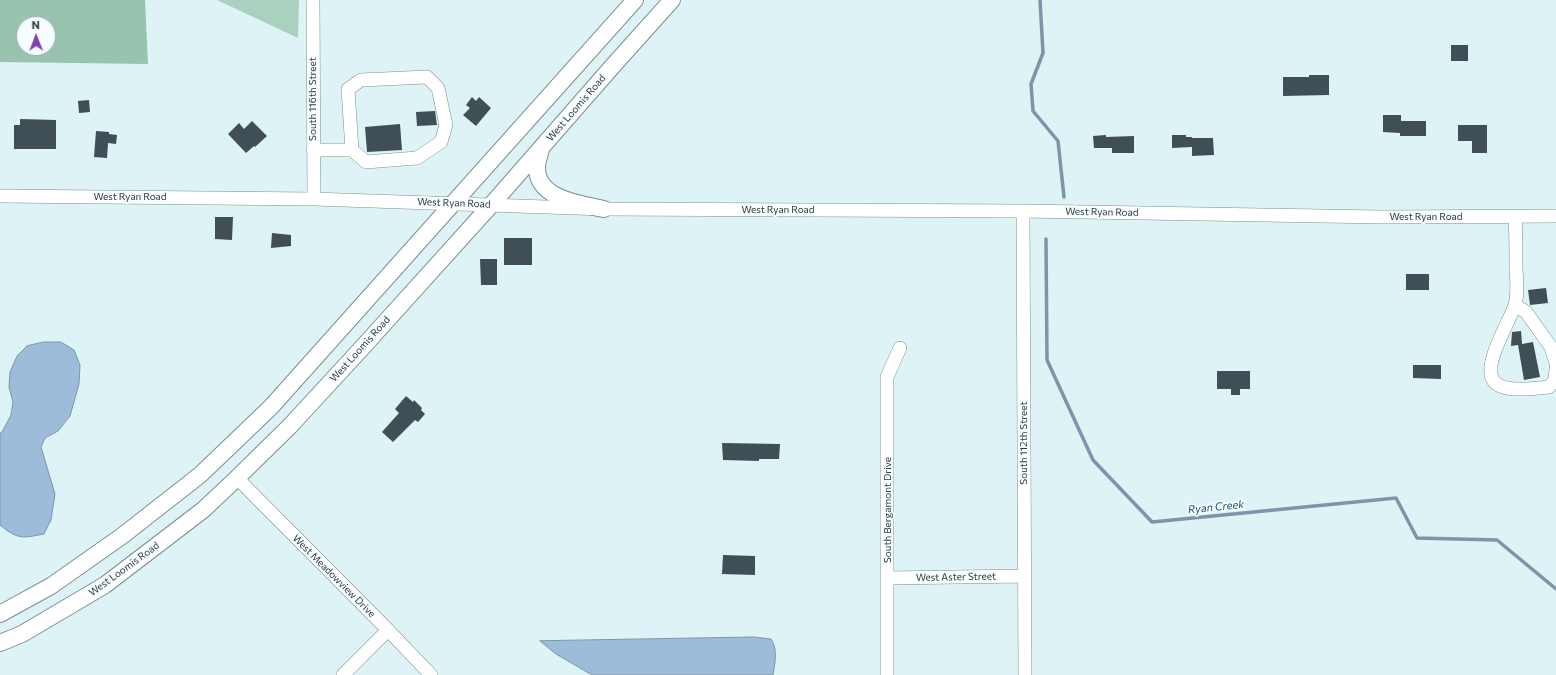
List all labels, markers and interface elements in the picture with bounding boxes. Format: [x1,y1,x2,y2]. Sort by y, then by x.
north arrow [16,16,56,56]
text: N [32,18,40,31]
street label: South 116th Street [307,57,319,141]
street label: West Loomis Road [544,72,608,144]
street label: West Ryan Road [93,191,167,203]
street label: West Ryan Road [417,196,491,210]
street label: West Ryan Road [741,204,815,216]
street label: West Ryan Road [1065,205,1139,219]
street label: West Ryan Road [1389,211,1463,223]
street label: West Loomis Road [327,314,393,384]
street label: South 112th Street [1018,401,1030,485]
street label: South Bergamont Drive [882,457,894,563]
water label: Ryan Creek [1187,497,1245,517]
street label: West Meadowview Drive [290,532,378,620]
street label: West Loomis Road [86,539,162,599]
street label: West Aster Street [916,570,996,584]

